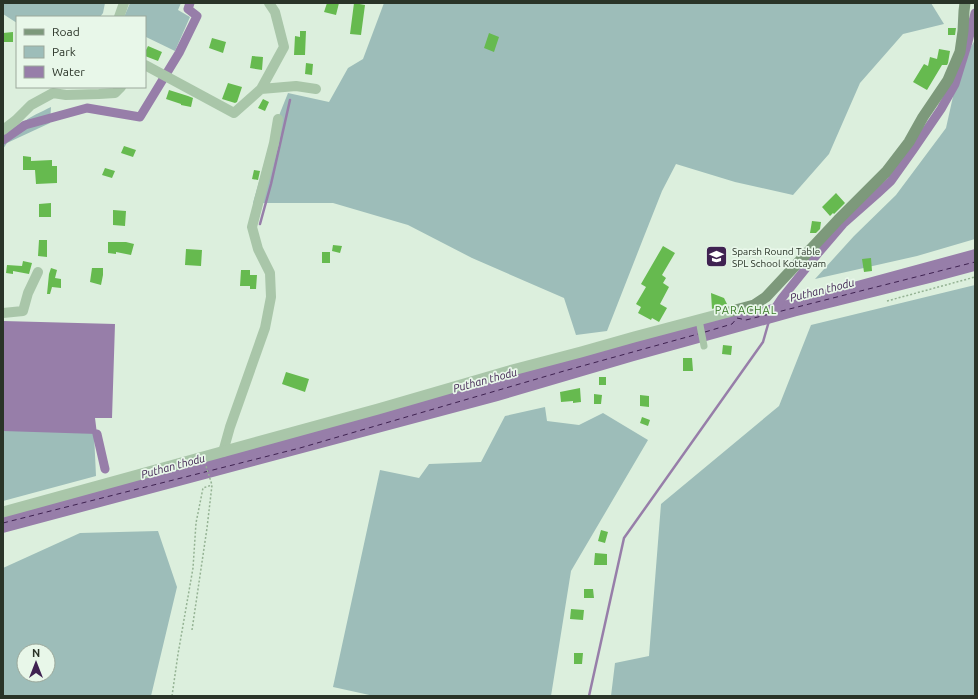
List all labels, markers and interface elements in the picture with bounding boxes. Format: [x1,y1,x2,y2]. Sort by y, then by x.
legend [16,16,146,88]
text: Road [52,25,80,38]
text: Park [52,45,76,58]
text: Water [52,65,85,78]
school or university icon: Sparsh Round Table SPL School Kottayam [703,244,729,270]
place label: Sparsh Round Table SPL School Kottayam [732,246,826,269]
water label: Puthan thodu [789,276,855,304]
district label: PARACHAL [715,304,777,316]
water label: Puthan thodu [452,366,518,394]
water label: Puthan thodu [140,452,206,480]
north arrow [16,643,56,683]
text: N [32,647,40,659]

